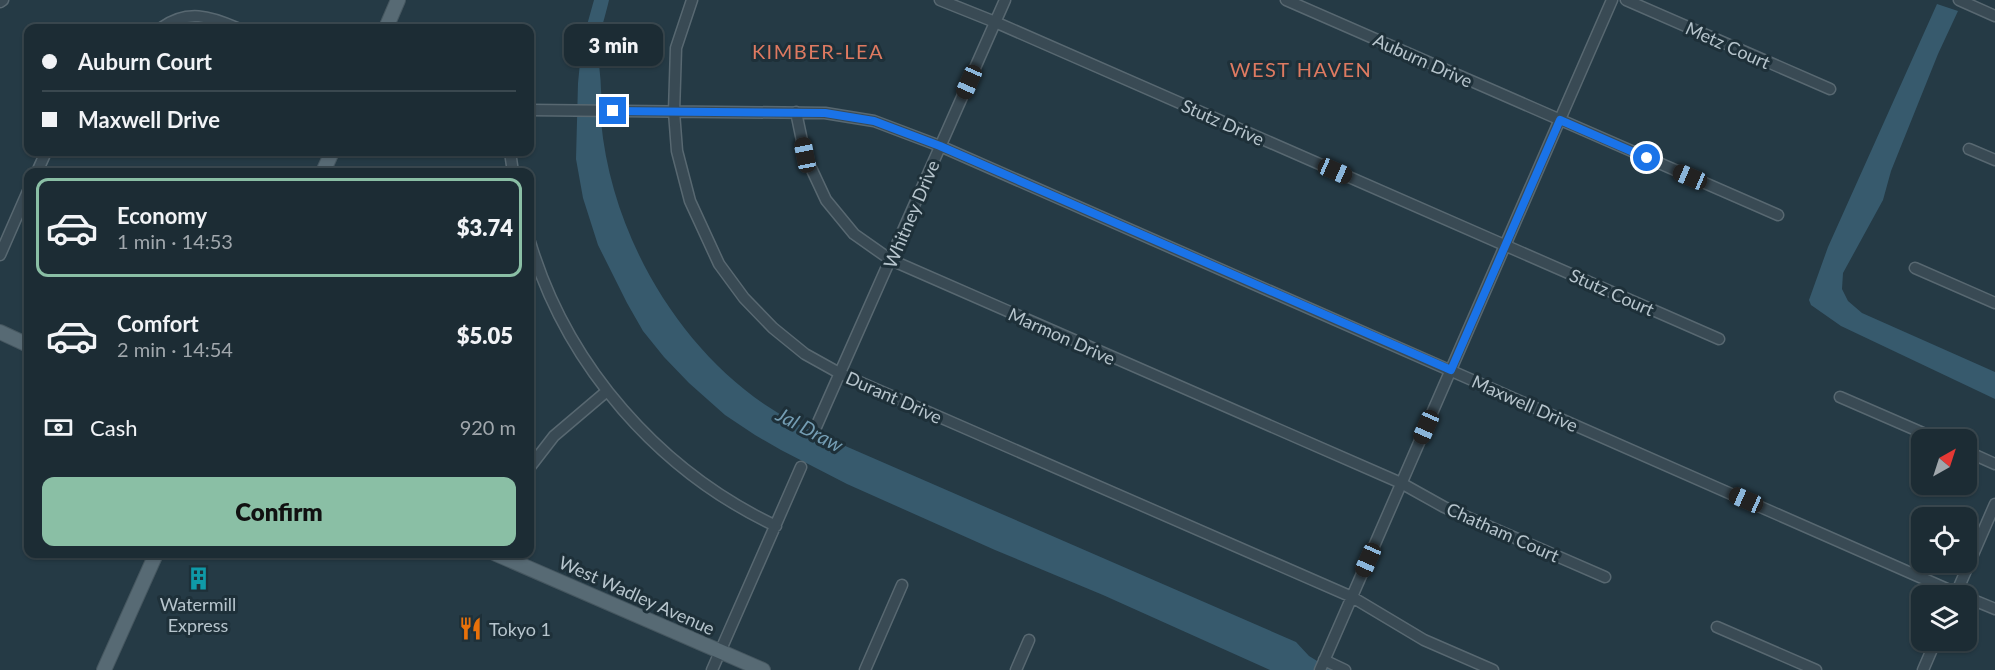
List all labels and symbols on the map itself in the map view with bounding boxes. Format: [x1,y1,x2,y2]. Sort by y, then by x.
street label: Metz Court [1682,17,1774,74]
callout: 3 min [564,24,662,66]
street label: Auburn Drive [1370,28,1476,92]
district label: KIMBER-LEA [752,39,884,63]
district label: WEST HAVEN [1230,57,1372,81]
car [953,62,985,102]
street label: Stutz Drive [1178,94,1268,150]
route end [599,97,626,124]
car [793,136,817,174]
route start [1633,144,1660,171]
car [1315,155,1355,187]
street label: Whitney Drive [878,157,944,271]
car [1670,162,1710,192]
street label: Stutz Court [1566,264,1658,321]
street label: Marmon Drive [1005,303,1119,369]
street label: Durant Drive [843,366,945,428]
street label: Maxwell Drive [1469,370,1581,436]
water label: Jal Draw [772,401,848,457]
car [1410,407,1442,447]
north arrow [1911,429,1977,495]
car [1726,484,1766,516]
street label: Chatham Court [1443,497,1563,567]
car [1352,540,1384,580]
street label: West Wadley Avenue [556,551,718,639]
building icon: Watermill Express [185,565,211,591]
place label: Watermill Express [160,593,236,636]
restaurant icon: Tokyo 1 [458,616,484,642]
place label: Tokyo 1 [489,618,551,640]

